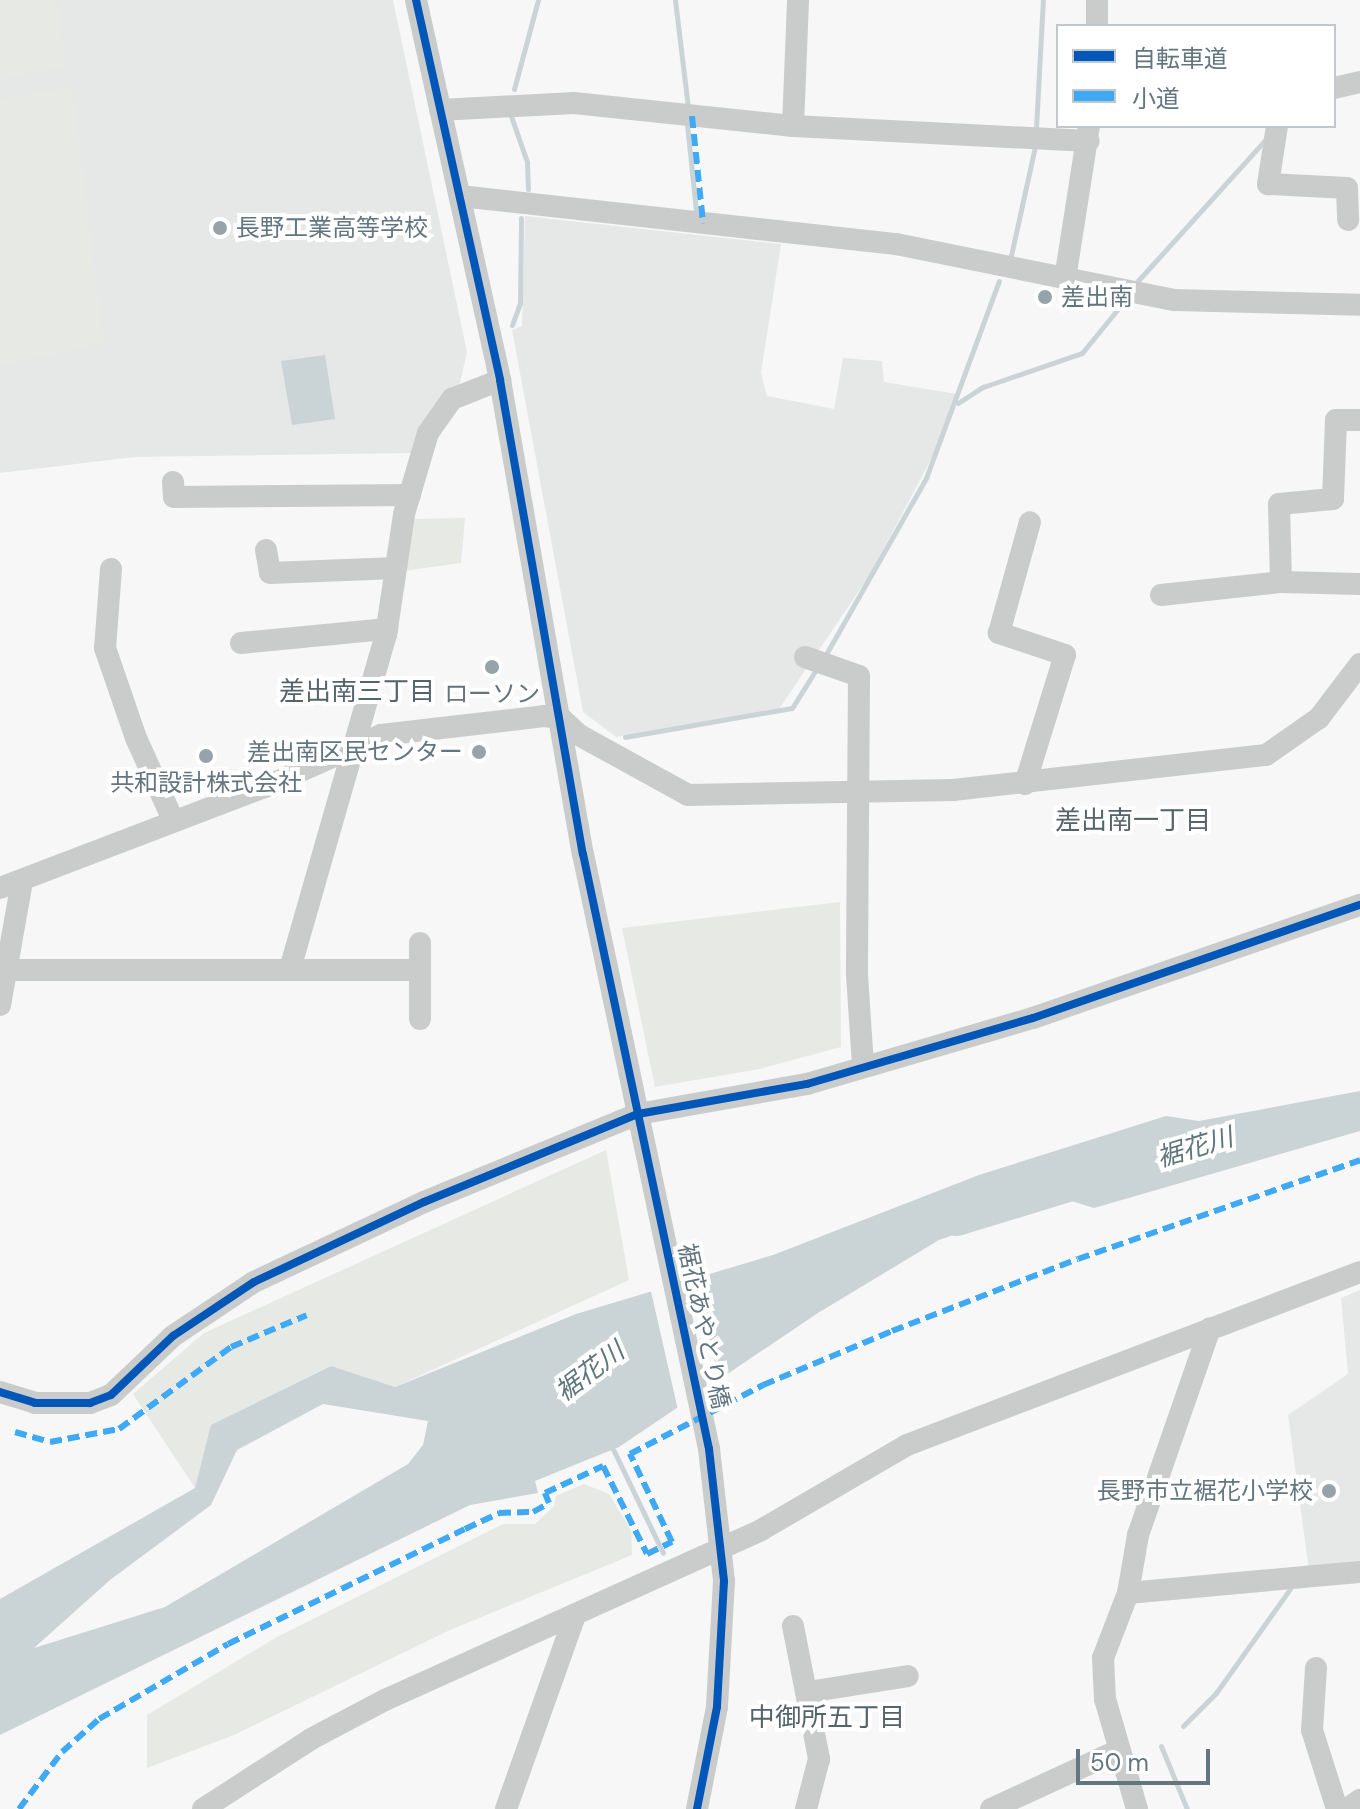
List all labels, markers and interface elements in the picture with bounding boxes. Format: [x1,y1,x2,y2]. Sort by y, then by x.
legend [1056,24,1336,128]
text: 自転車道 [1132,43,1228,74]
text: 小道 [1132,83,1180,114]
place label: 長野工業高等学校 [236,214,428,242]
marker: 長野工業高等学校 [211,219,229,237]
place label: 差出南 [1061,283,1133,311]
marker: 差出南 [1036,288,1054,306]
marker: ローソン [483,658,501,676]
district label: 差出南三丁目 [279,676,435,708]
place label: ローソン [444,680,540,708]
place label: 差出南区民センター [247,738,463,766]
marker: 差出南区民センター [470,743,488,761]
marker: 共和設計株式会社 [197,747,215,765]
place label: 共和設計株式会社 [110,769,302,797]
district label: 差出南一丁目 [1055,805,1211,837]
water label: 裾花川 [1153,1122,1237,1174]
street label: 裾花あやとり橋 [672,1241,736,1411]
water label: 裾花川 [549,1336,631,1408]
place label: 長野市立裾花小学校 [1097,1477,1313,1505]
marker: 長野市立裾花小学校 [1320,1482,1338,1500]
district label: 中御所五丁目 [749,1702,905,1734]
scale bar [1080,1733,1214,1783]
text: 50 m [1090,1747,1149,1778]

